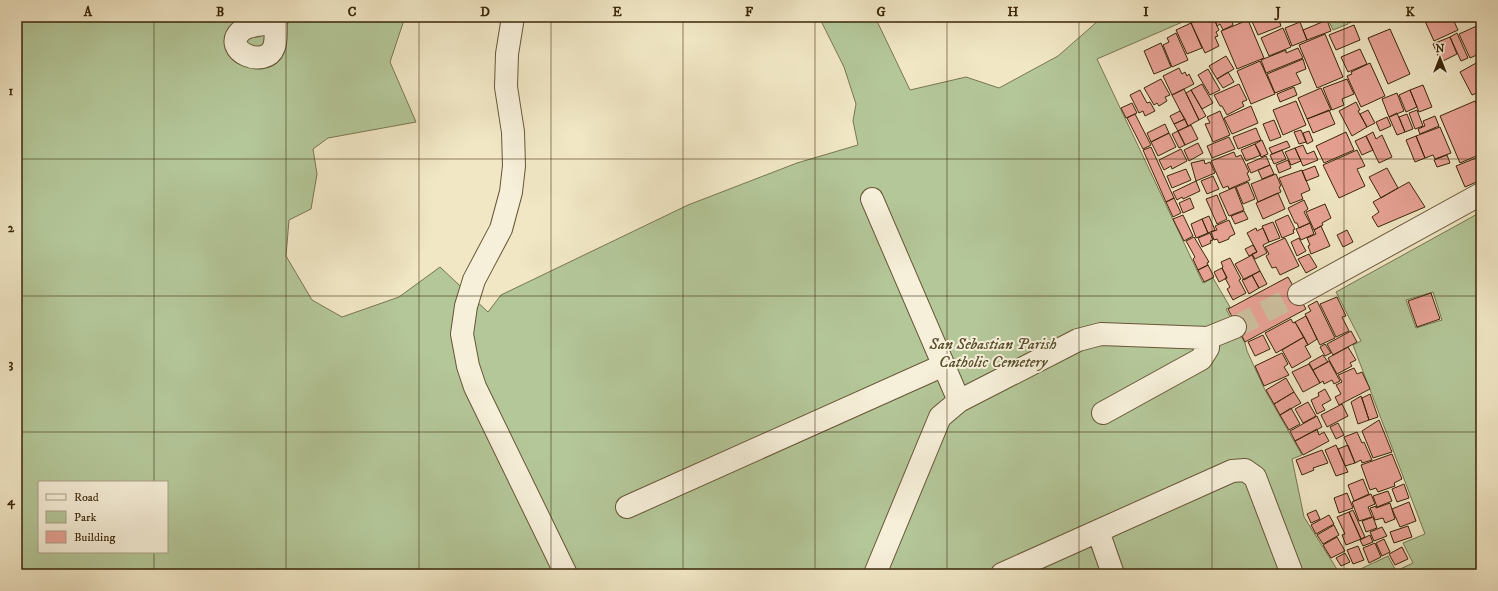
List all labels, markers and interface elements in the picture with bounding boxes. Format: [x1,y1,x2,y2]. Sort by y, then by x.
text: A [83,4,93,20]
text: B [216,4,224,20]
text: C [348,4,357,20]
text: D [480,4,490,20]
text: E [612,4,622,20]
text: F [745,4,754,20]
text: G [876,4,886,20]
text: H [1008,4,1019,20]
text: I [1143,4,1149,20]
text: J [1273,4,1281,21]
text: K [1405,4,1415,20]
north arrow [1420,38,1460,78]
text: N [1435,42,1445,56]
text: 1 [9,83,14,99]
text: 2 [8,220,15,236]
park label: San Sebastian Parish Catholic Cemetery [928,334,1057,372]
text: 3 [9,356,14,372]
legend [38,481,168,553]
text: Road [74,490,99,505]
text: 4 [6,493,15,510]
text: Park [74,510,96,525]
text: Building [74,530,115,545]

